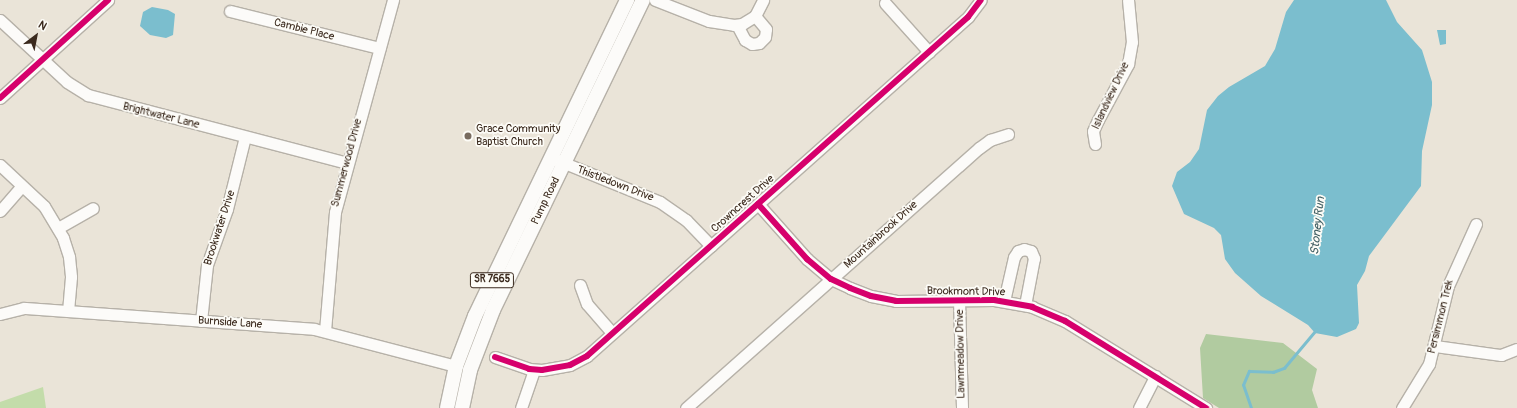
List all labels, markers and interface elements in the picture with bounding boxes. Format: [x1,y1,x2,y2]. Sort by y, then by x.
north arrow [16,16,56,56]
street label: Cambie Place [272,16,336,44]
text: N [36,18,49,33]
street label: Islandview Drive [1090,60,1132,132]
street label: Brightwater Lane [121,100,201,132]
street label: Summerwood Drive [329,117,365,209]
place label: Grace Community Baptist Church [476,123,560,149]
marker: Grace Community Baptist Church [463,131,473,141]
street label: Thistledown Drive [575,163,655,205]
street label: Crowncrest Drive [709,172,777,236]
street label: Pump Road [529,175,563,227]
street label: Brookwater Drive [202,189,238,267]
water label: Stoney Run [1308,196,1328,256]
street label: Mountainbrook Drive [841,198,921,272]
road number: SR 7665 [469,272,515,288]
street label: Persimmon Trek [1425,279,1457,355]
street label: Brookmont Drive [927,285,1005,299]
street label: Lawnmeadow Drive [954,309,968,399]
street label: Burnside Lane [197,314,263,332]

